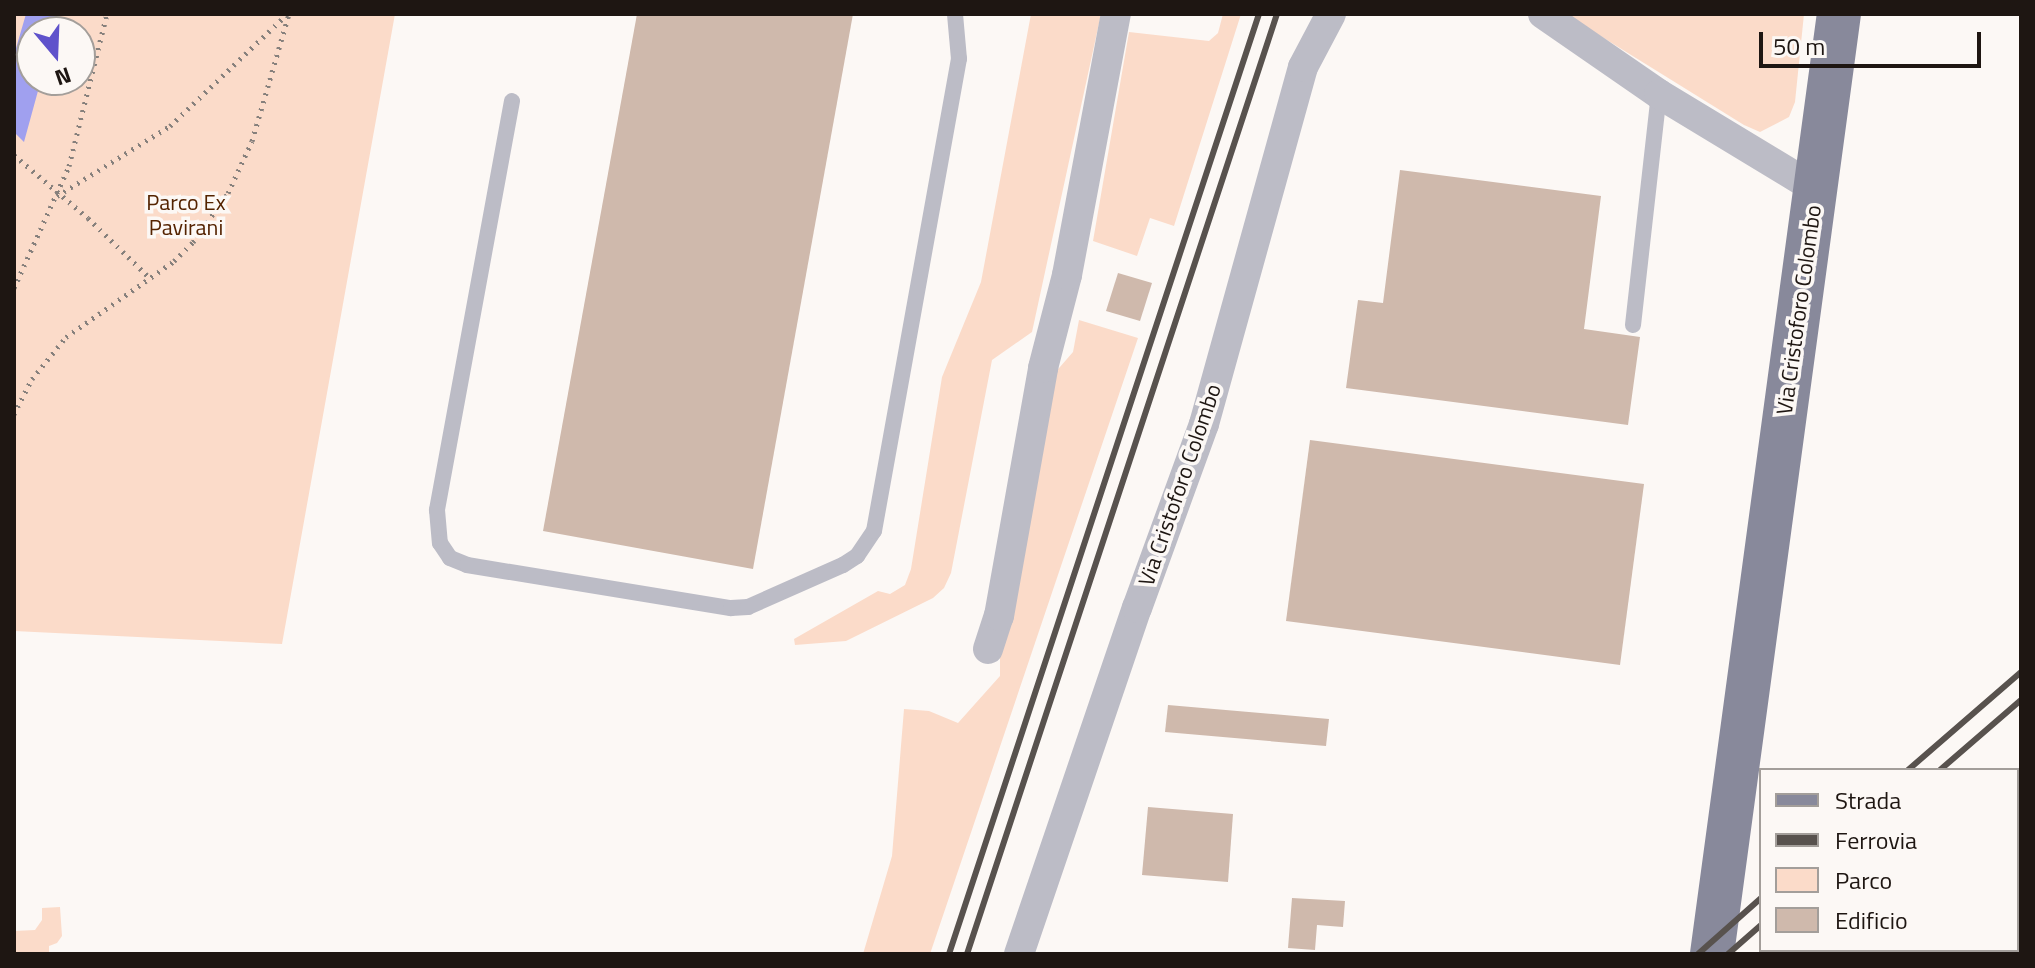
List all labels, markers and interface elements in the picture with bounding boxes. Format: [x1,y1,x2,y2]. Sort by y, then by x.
north arrow [16,16,96,96]
scale bar [1763,16,1985,66]
text: 50 m [1773,28,1825,64]
text: N [50,58,76,95]
park label: Parco Ex Pavirani [146,189,226,240]
street label: Via Cristoforo Colombo [1771,203,1827,417]
street label: Via Cristoforo Colombo [1133,381,1227,589]
legend [1759,768,2019,952]
text: Strada [1835,782,1901,818]
text: Ferrovia [1835,822,1917,858]
text: Parco [1835,862,1892,898]
text: Edificio [1835,902,1908,938]

